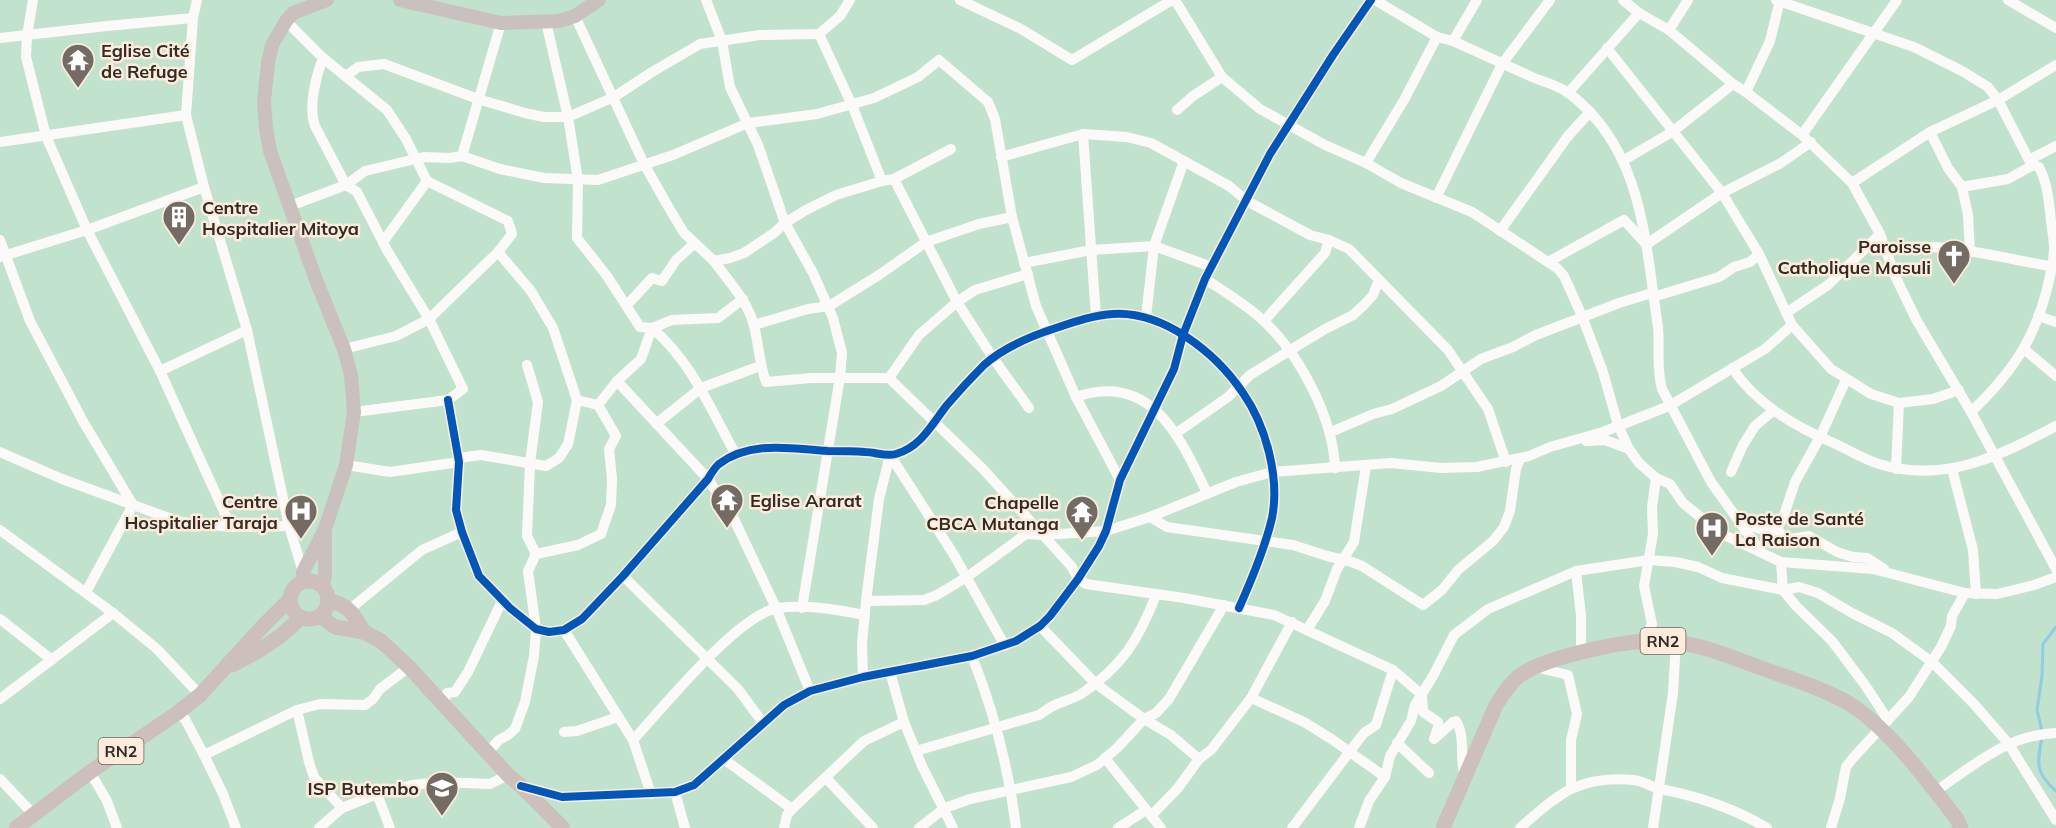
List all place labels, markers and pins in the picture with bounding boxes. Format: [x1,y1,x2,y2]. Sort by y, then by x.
place label: Eglise Cité de Refuge [101,39,190,83]
temple icon: Eglise Cité de Refuge [60,42,96,89]
place label: Centre Hospitalier Mitoya [202,196,359,240]
building icon: Centre Hospitalier Mitoya [161,199,197,246]
place label: Paroisse Catholique Masuli [1777,235,1931,279]
church icon: Paroisse Catholique Masuli [1936,238,1972,285]
temple icon: Eglise Ararat [709,482,745,529]
place label: Eglise Ararat [750,489,862,512]
place label: Centre Hospitalier Taraja [124,490,278,534]
place label: Chapelle CBCA Mutanga [926,491,1059,535]
hospital icon: Centre Hospitalier Taraja [283,493,319,540]
temple icon: Chapelle CBCA Mutanga [1064,494,1100,541]
place label: Poste de Santé La Raison [1735,507,1864,551]
hospital icon: Poste de Santé La Raison [1694,510,1730,557]
school or university icon: ISP Butembo [424,770,460,817]
place label: ISP Butembo [308,777,419,800]

